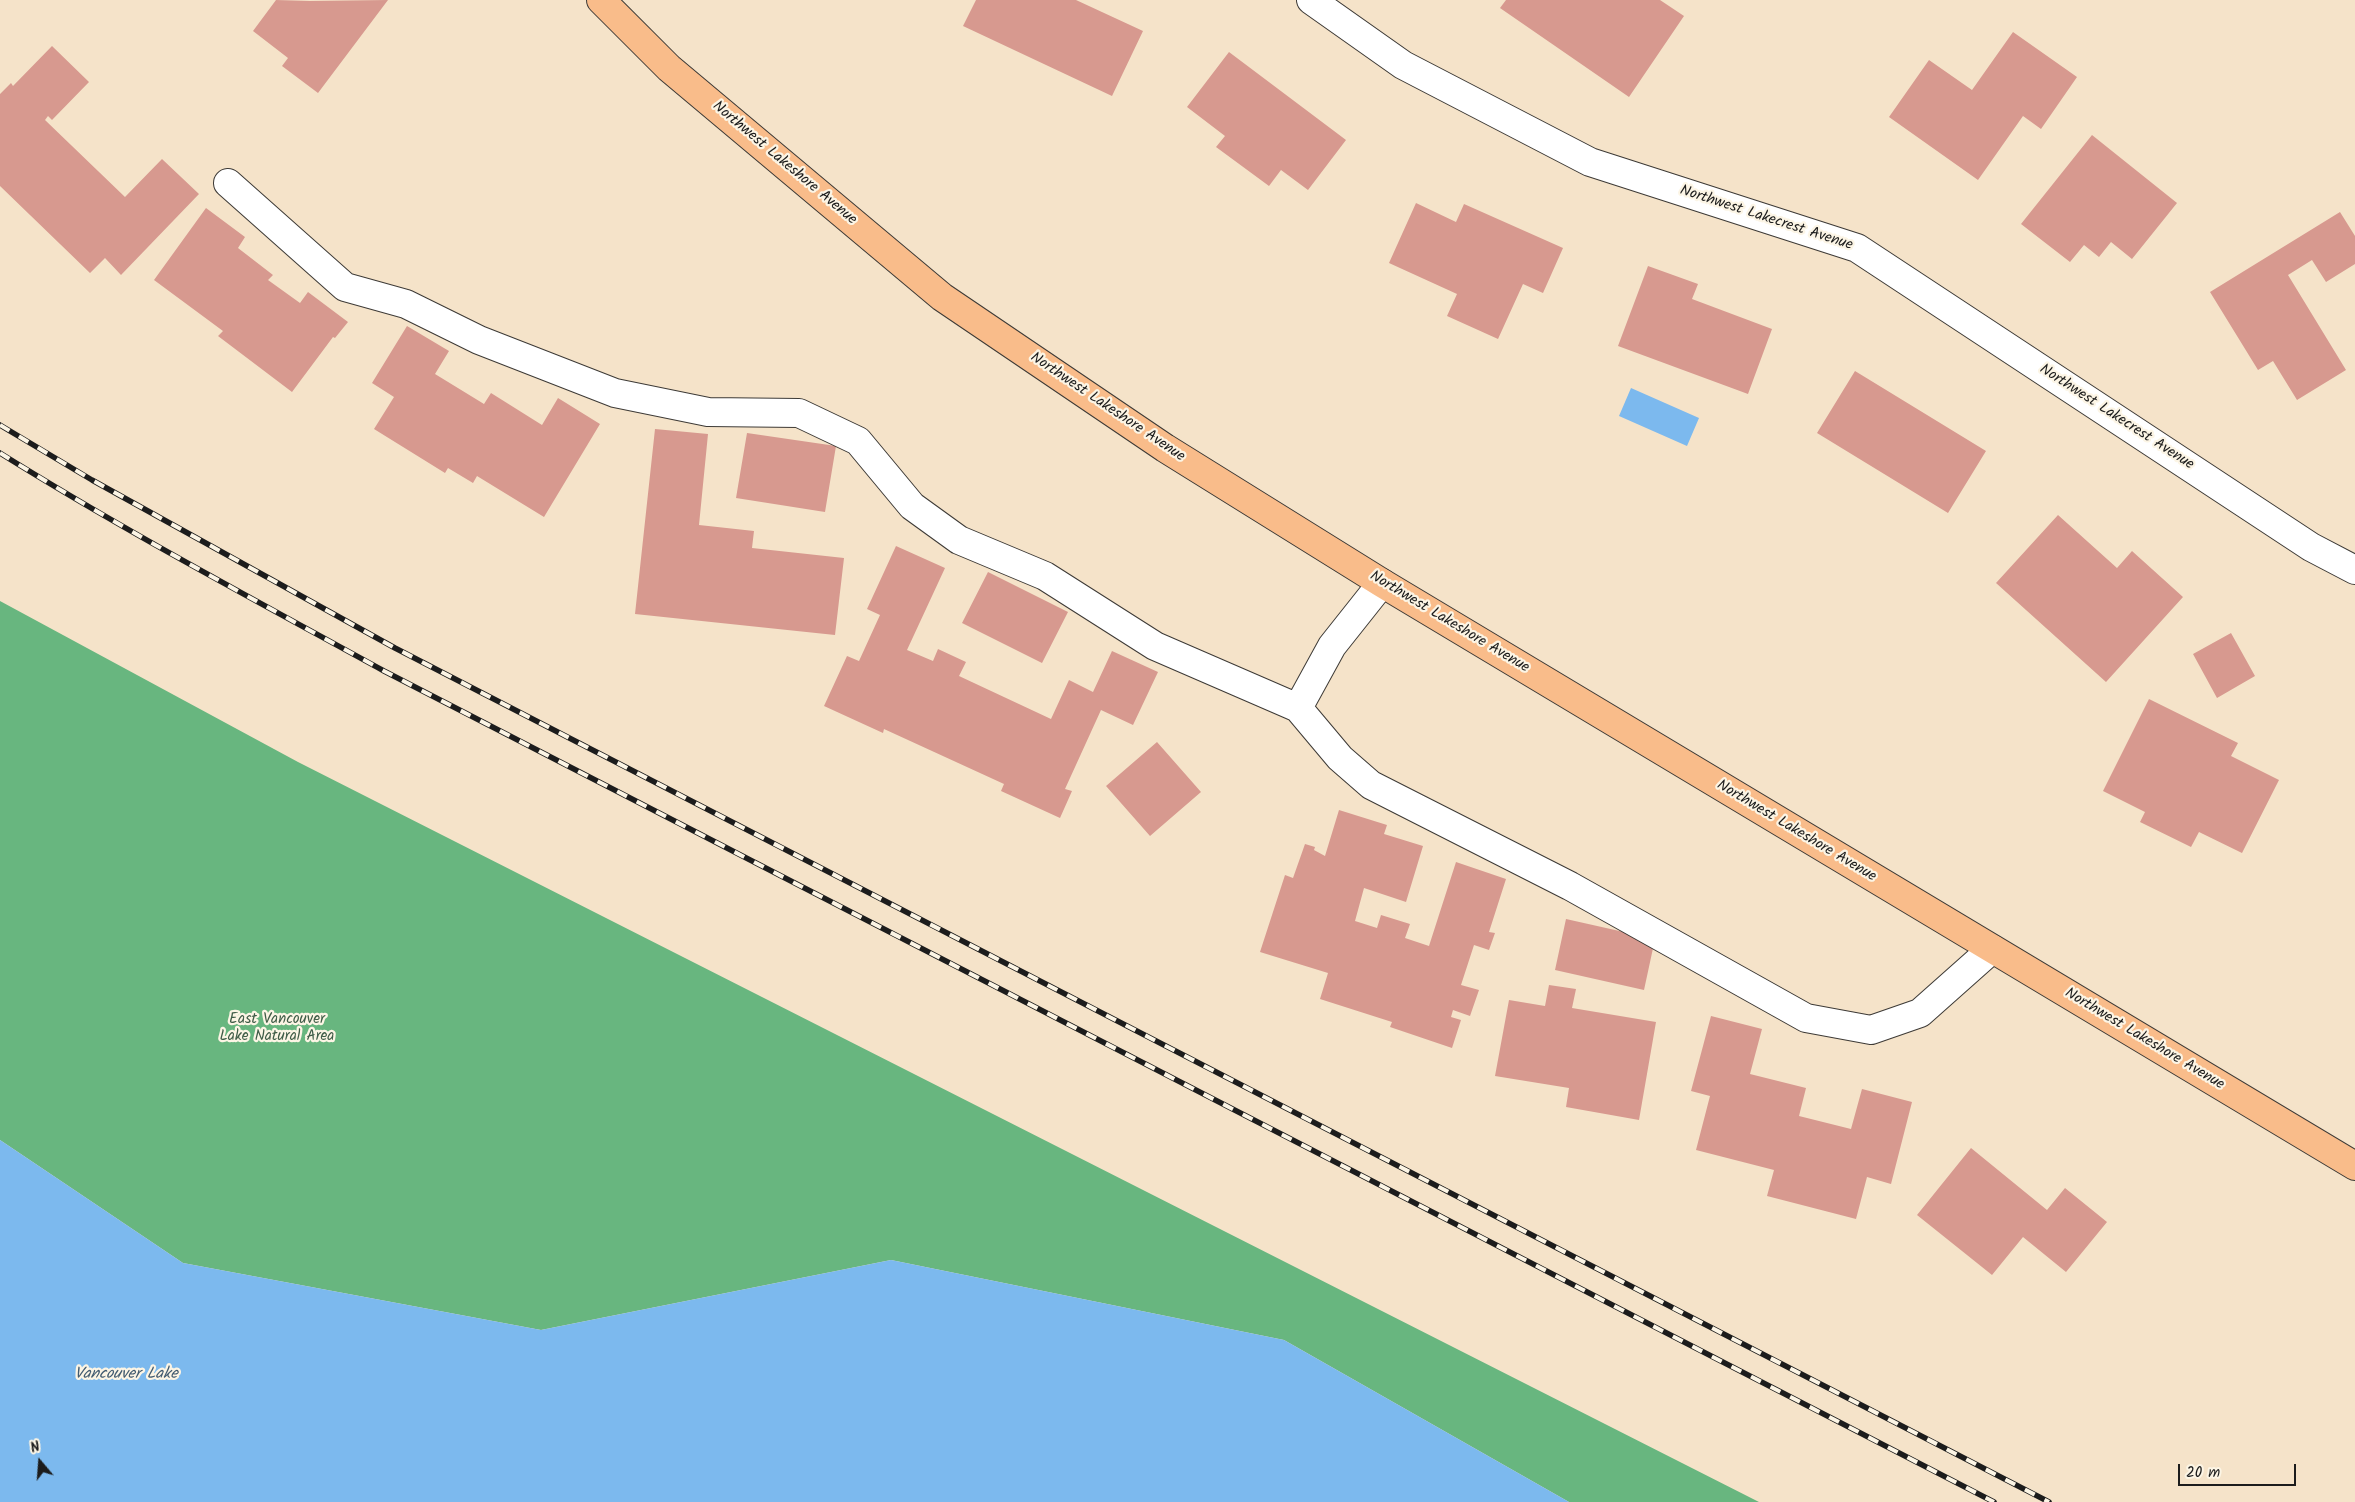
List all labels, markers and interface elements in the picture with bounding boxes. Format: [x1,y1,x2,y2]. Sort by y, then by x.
street label: Northwest Lakeshore Avenue [708,98,860,230]
street label: Northwest Lakecrest Avenue [1677,183,1855,255]
street label: Northwest Lakeshore Avenue [1026,349,1188,467]
street label: Northwest Lakecrest Avenue [2035,361,2197,475]
street label: Northwest Lakeshore Avenue [1366,568,1532,678]
street label: Northwest Lakeshore Avenue [1713,777,1879,887]
street label: Northwest Lakeshore Avenue [2061,985,2227,1095]
park label: East Vancouver Lake Natural Area [220,1011,334,1046]
water label: Vancouver Lake [74,1365,178,1385]
text: N [28,1436,43,1460]
north arrow [15,1437,65,1487]
scale bar [2180,1454,2298,1486]
text: 20 m [2186,1461,2220,1485]

